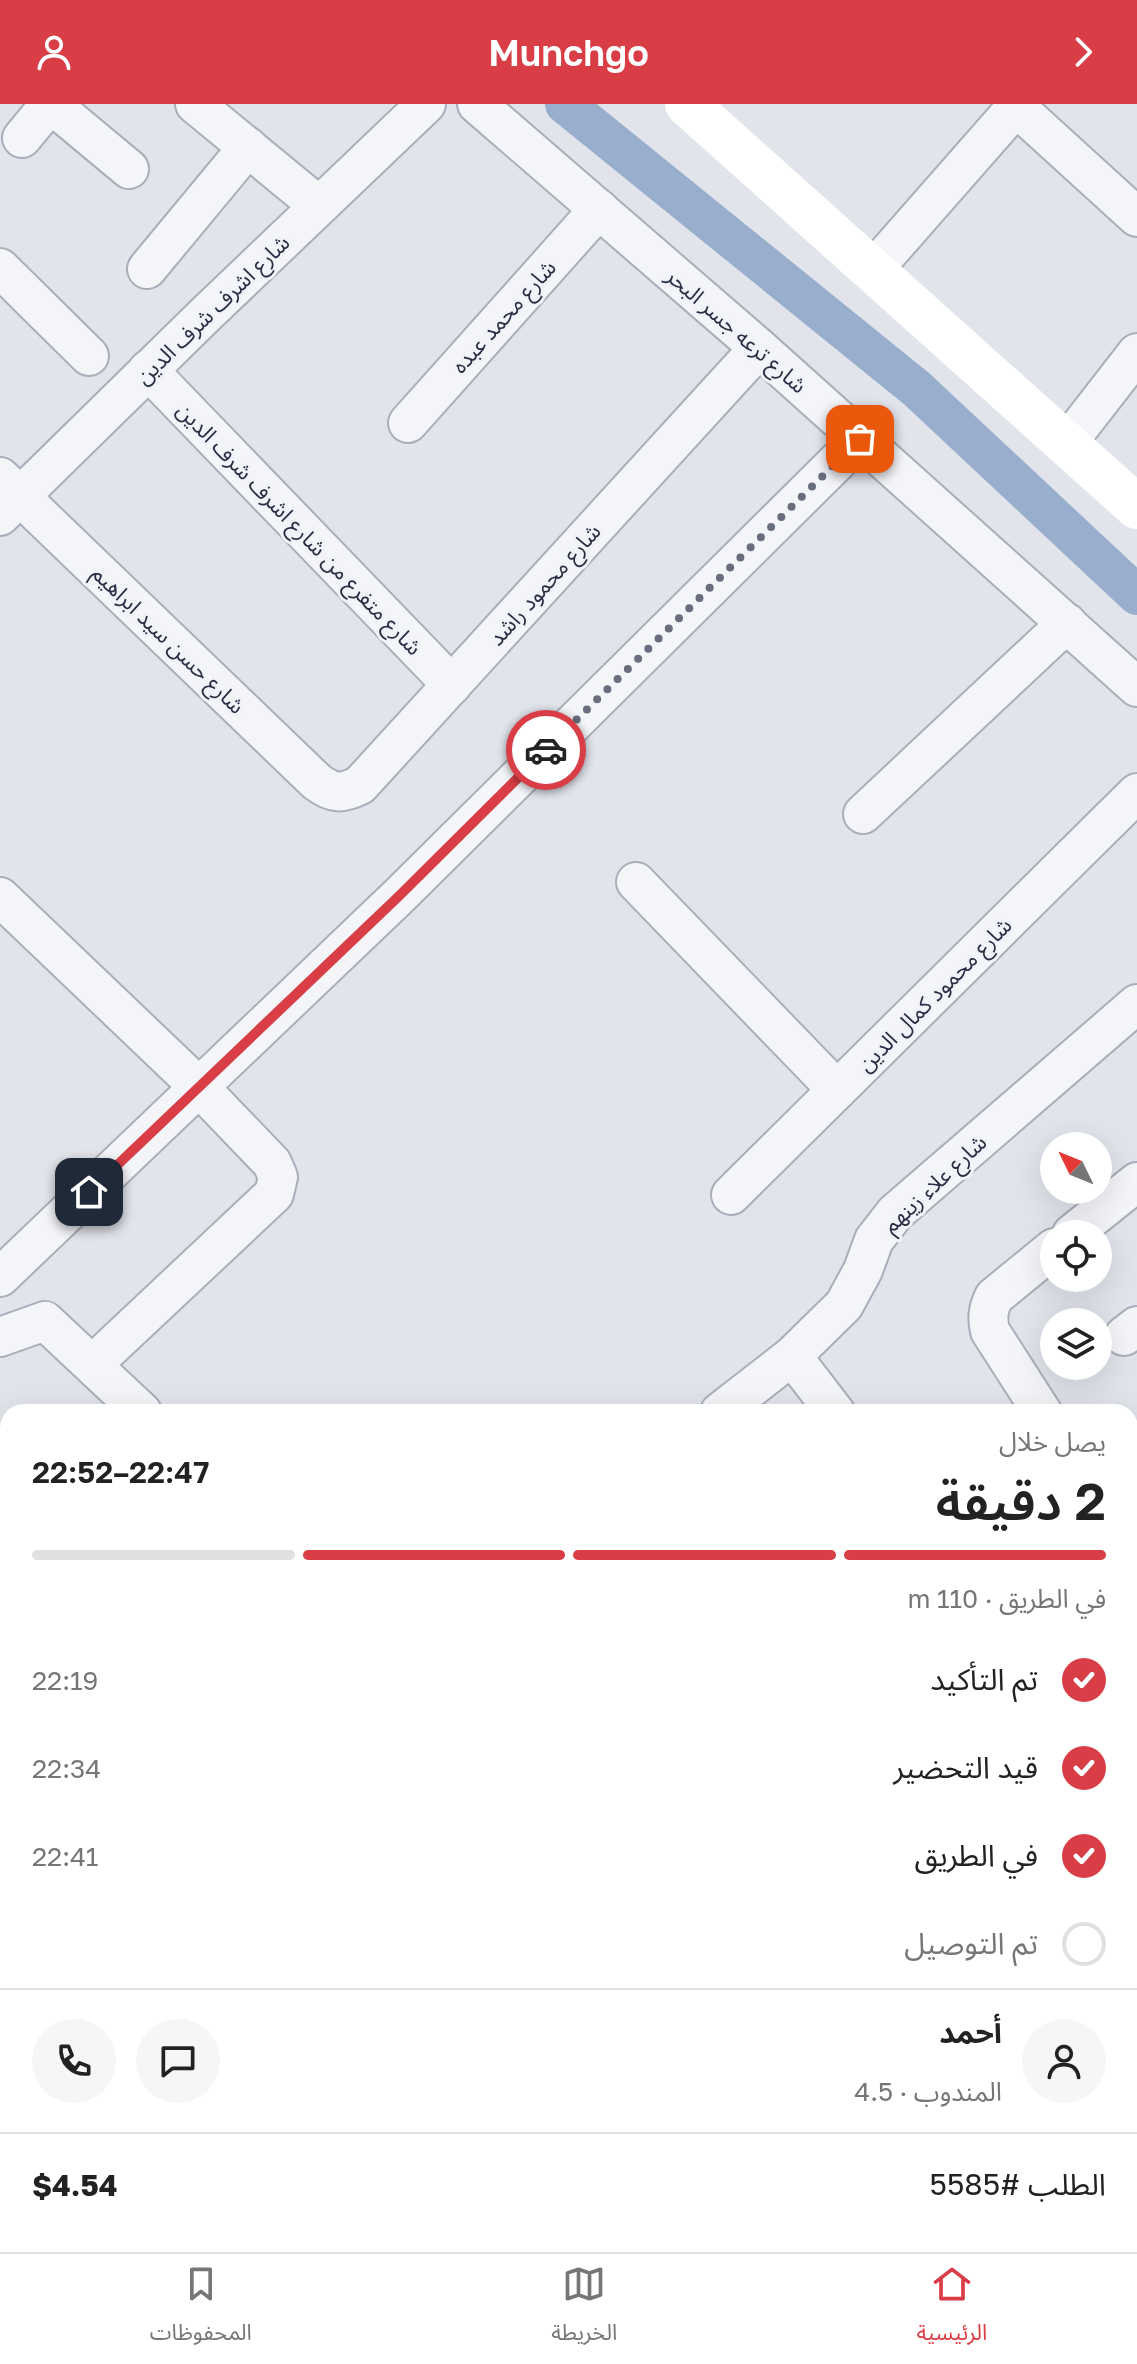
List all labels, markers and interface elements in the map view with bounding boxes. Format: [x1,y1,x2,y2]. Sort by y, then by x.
icon: person [32,30,76,74]
icon: forward [1061,30,1105,74]
text: Munchgo [488,31,649,74]
street label: شارع اشرف شرف الدين [129,229,297,392]
street label: شارع محمد عبده [445,254,564,381]
street label: شارع ترعه جسر البحر [658,261,813,401]
street label: شارع متفرع من شارع اشرف شرف الدين [169,396,428,663]
pin [826,405,894,473]
icon: bag [838,417,882,461]
street label: شارع محمود راشد [482,517,609,653]
street label: شارع حسن سيد ابراهيم [84,559,251,722]
courier [506,710,586,790]
icon: car [524,728,568,772]
street label: شارع محمود كمال الدين [851,911,1020,1080]
street label: شارع علاء زينهم [876,1128,994,1241]
north arrow [1040,1132,1112,1204]
map controls [1040,1132,1112,1380]
pin [55,1158,123,1226]
icon: home [67,1170,111,1214]
button: locate [1040,1220,1112,1292]
button: layers [1040,1308,1112,1380]
text: يصل خلال [999,1426,1106,1457]
text: 22:47–22:52 [32,1454,209,1490]
text: 2 دقيقة [936,1469,1106,1531]
text: في الطريق · 110 m [907,1583,1106,1614]
icon: check [1062,1658,1106,1702]
text: تم التأكيد [930,1661,1038,1697]
text: 22:19 [32,1665,98,1696]
icon: check [1062,1746,1106,1790]
text: قيد التحضير [893,1749,1038,1785]
text: 22:34 [32,1753,101,1784]
icon: check [1062,1834,1106,1878]
text: في الطريق [915,1837,1038,1873]
text: 22:41 [32,1841,98,1872]
text: تم التوصيل [904,1925,1038,1961]
text: أحمد [939,2014,1002,2050]
button: phone [32,2019,116,2103]
button: chat [136,2019,220,2103]
button: person [1022,2019,1106,2103]
text: المندوب · 4.5 [854,2076,1002,2107]
text: الطلب #5585 [930,2166,1106,2202]
text: $4.54 [32,2167,118,2203]
tab: المحفوظات [150,2262,252,2356]
tab: الخريطة [551,2262,617,2356]
tab: الرئيسية [917,2262,987,2356]

